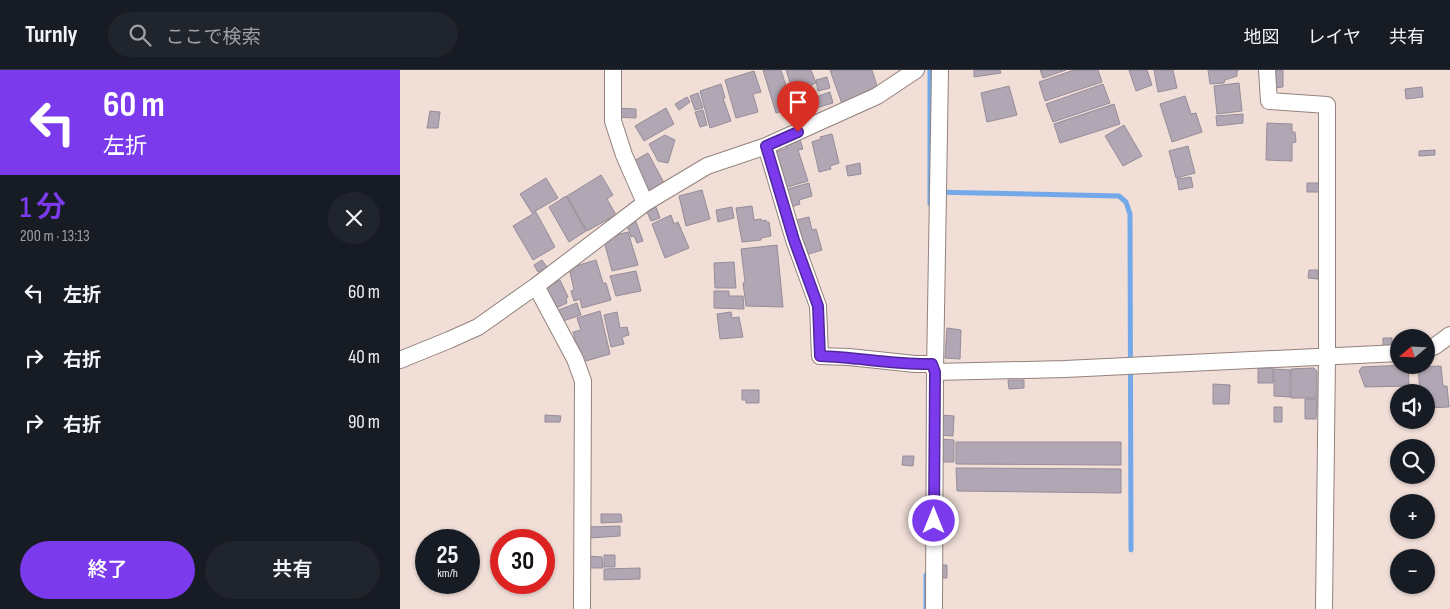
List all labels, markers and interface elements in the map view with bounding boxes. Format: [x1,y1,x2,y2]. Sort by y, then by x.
search box [108,12,458,57]
text: Turnly [25,20,78,49]
icon: search [126,21,154,49]
text: ここで検索 [166,26,261,49]
text: 地図 [1244,27,1280,48]
text: レイヤ [1308,27,1361,48]
text: 共有 [1389,27,1425,48]
pin [777,81,819,132]
text: 60 m [103,84,165,127]
icon: arrive [784,88,812,116]
icon: left [20,90,85,155]
text: 左折 [103,133,147,160]
text: 1 分 [20,190,66,226]
button: close [328,192,380,244]
text: 200 m · 13:13 [20,227,90,246]
icon: left [20,279,48,307]
text: 60 m [348,281,380,304]
text: 左折 [63,284,101,307]
north arrow [1390,329,1435,374]
map controls [1390,329,1435,594]
icon: right [20,344,48,372]
text: 40 m [348,346,380,369]
text: 右折 [63,349,101,372]
button: sound [1390,384,1435,429]
icon: right [20,409,48,437]
text: 90 m [348,411,380,434]
text: 右折 [63,414,101,437]
button: search [1390,439,1435,484]
position arrow [907,494,959,546]
button: + [1390,494,1435,539]
speed limit sign: 30 [490,529,555,594]
text: 25 [437,540,458,571]
button: 終了 [20,541,195,599]
button: 共有 [205,541,380,599]
button: − [1390,549,1435,594]
text: km/h [437,566,458,581]

